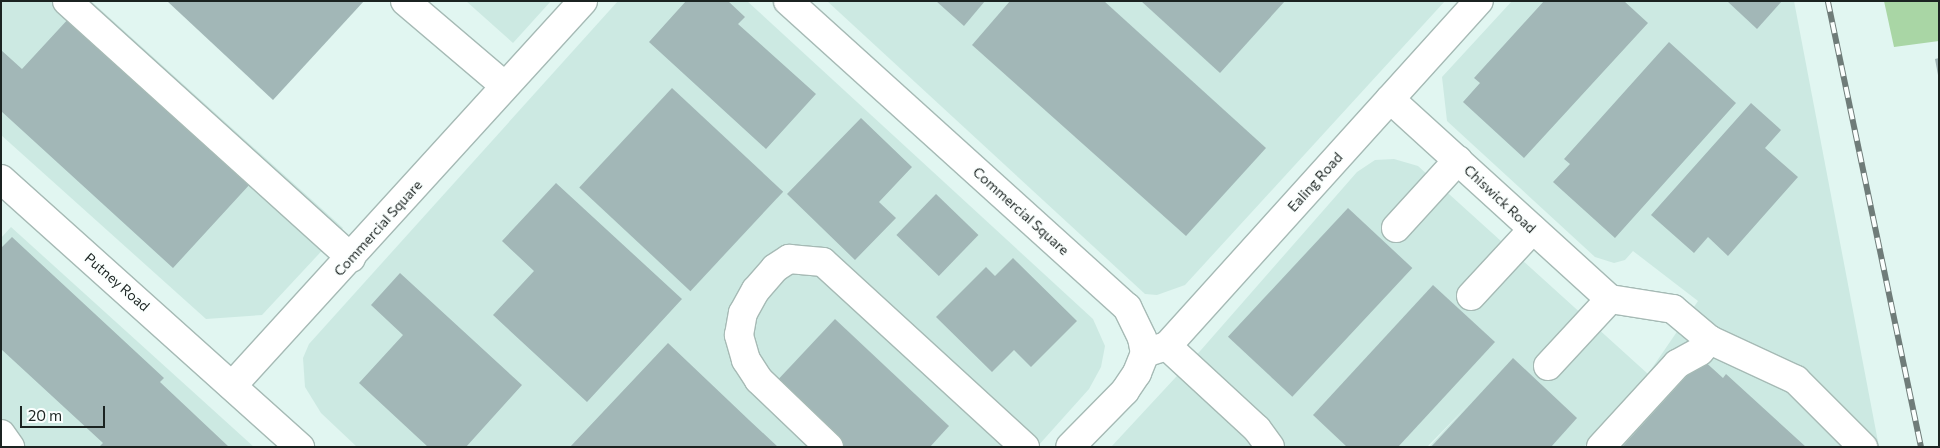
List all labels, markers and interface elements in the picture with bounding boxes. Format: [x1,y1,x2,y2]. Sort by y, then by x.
street label: Ealing Road [1284,149,1346,215]
street label: Chiswick Road [1461,161,1539,237]
street label: Commercial Square [970,163,1072,259]
street label: Commercial Square [330,177,426,279]
street label: Putney Road [81,249,153,315]
scale bar [22,396,108,428]
text: 20 m [28,406,62,424]

